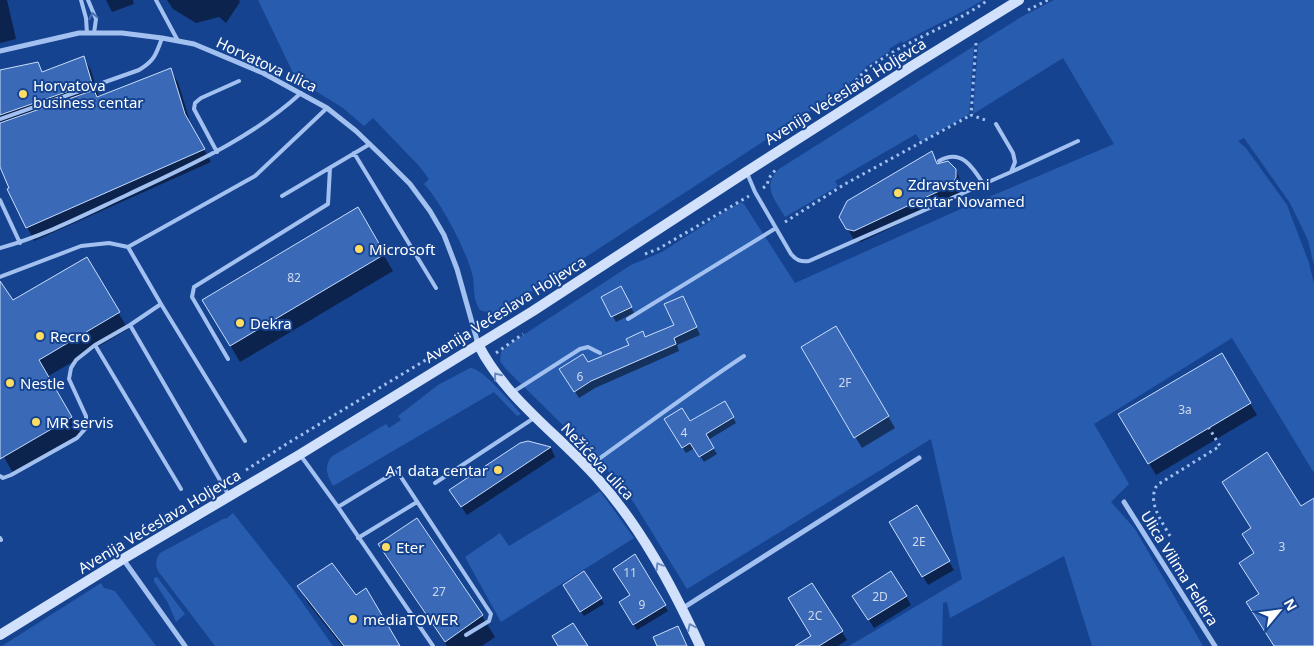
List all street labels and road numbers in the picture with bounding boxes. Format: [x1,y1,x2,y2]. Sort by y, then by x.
street label: Horvatova ulica [213,32,321,96]
street label: Avenija Većeslava Holjevca [761,33,929,149]
street label: Avenija Većeslava Holjevca [421,251,589,367]
street label: Nežićeva ulica [557,418,639,504]
street label: Avenija Većeslava Holjevca [74,464,244,578]
street label: Ulica Vilima Fellera [1137,507,1223,629]

